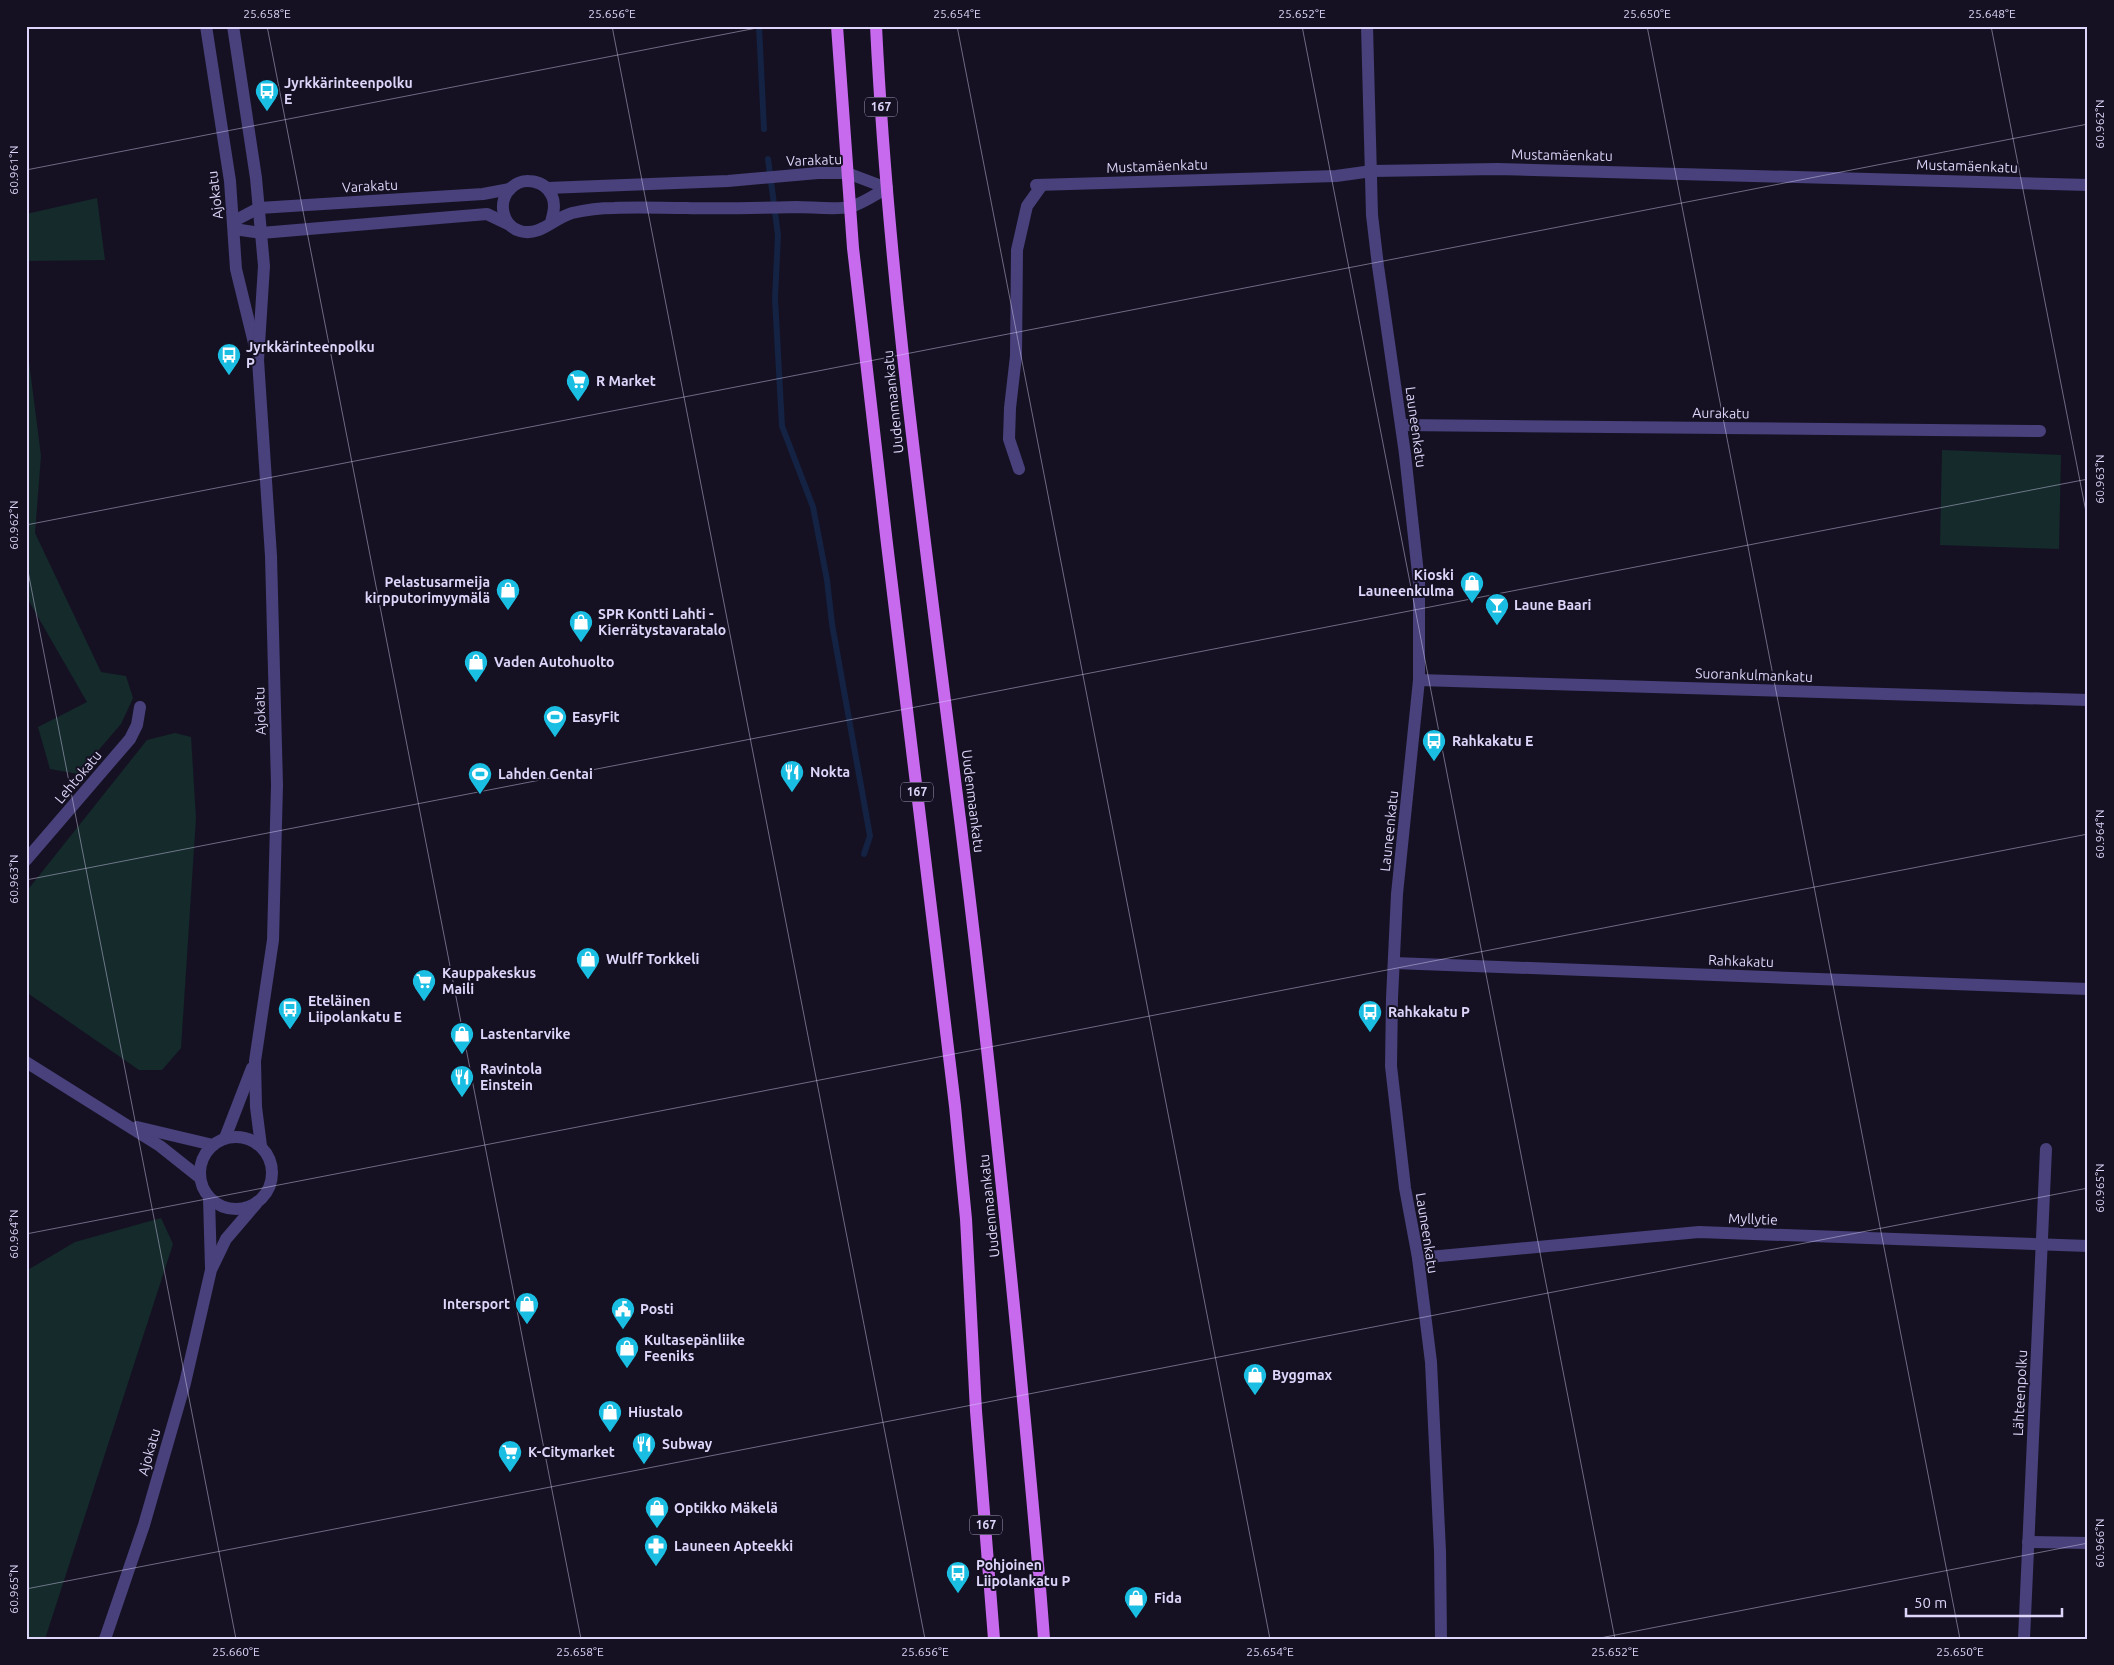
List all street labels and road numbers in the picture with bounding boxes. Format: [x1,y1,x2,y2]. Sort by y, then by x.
road number: 167 [865,98,897,116]
street label: Mustamäenkatu [1511,146,1613,164]
street label: Varakatu [786,151,842,169]
street label: Mustamäenkatu [1106,156,1208,176]
street label: Mustamäenkatu [1916,156,2018,176]
street label: Ajokatu [204,170,226,220]
street label: Varakatu [342,177,398,195]
street label: Uudenmaankatu [880,350,906,454]
street label: Launeenkatu [1402,386,1430,468]
street label: Aurakatu [1692,405,1750,421]
street label: Suorankulmankatu [1695,665,1813,685]
street label: Ajokatu [251,687,269,735]
street label: Lehtokatu [51,747,105,807]
street label: Uudenmaankatu [959,749,987,853]
road number: 167 [901,782,933,802]
street label: Launeenkatu [1377,790,1401,872]
street label: Rahkakatu [1708,952,1774,970]
street label: Uudenmaankatu [976,1154,1002,1258]
street label: Launeenkatu [1413,1191,1441,1275]
street label: Myllytie [1728,1210,1778,1228]
street label: Lähteenpolku [2010,1349,2030,1437]
street label: Ajokatu [135,1427,163,1477]
road number: 167 [970,1516,1002,1534]

